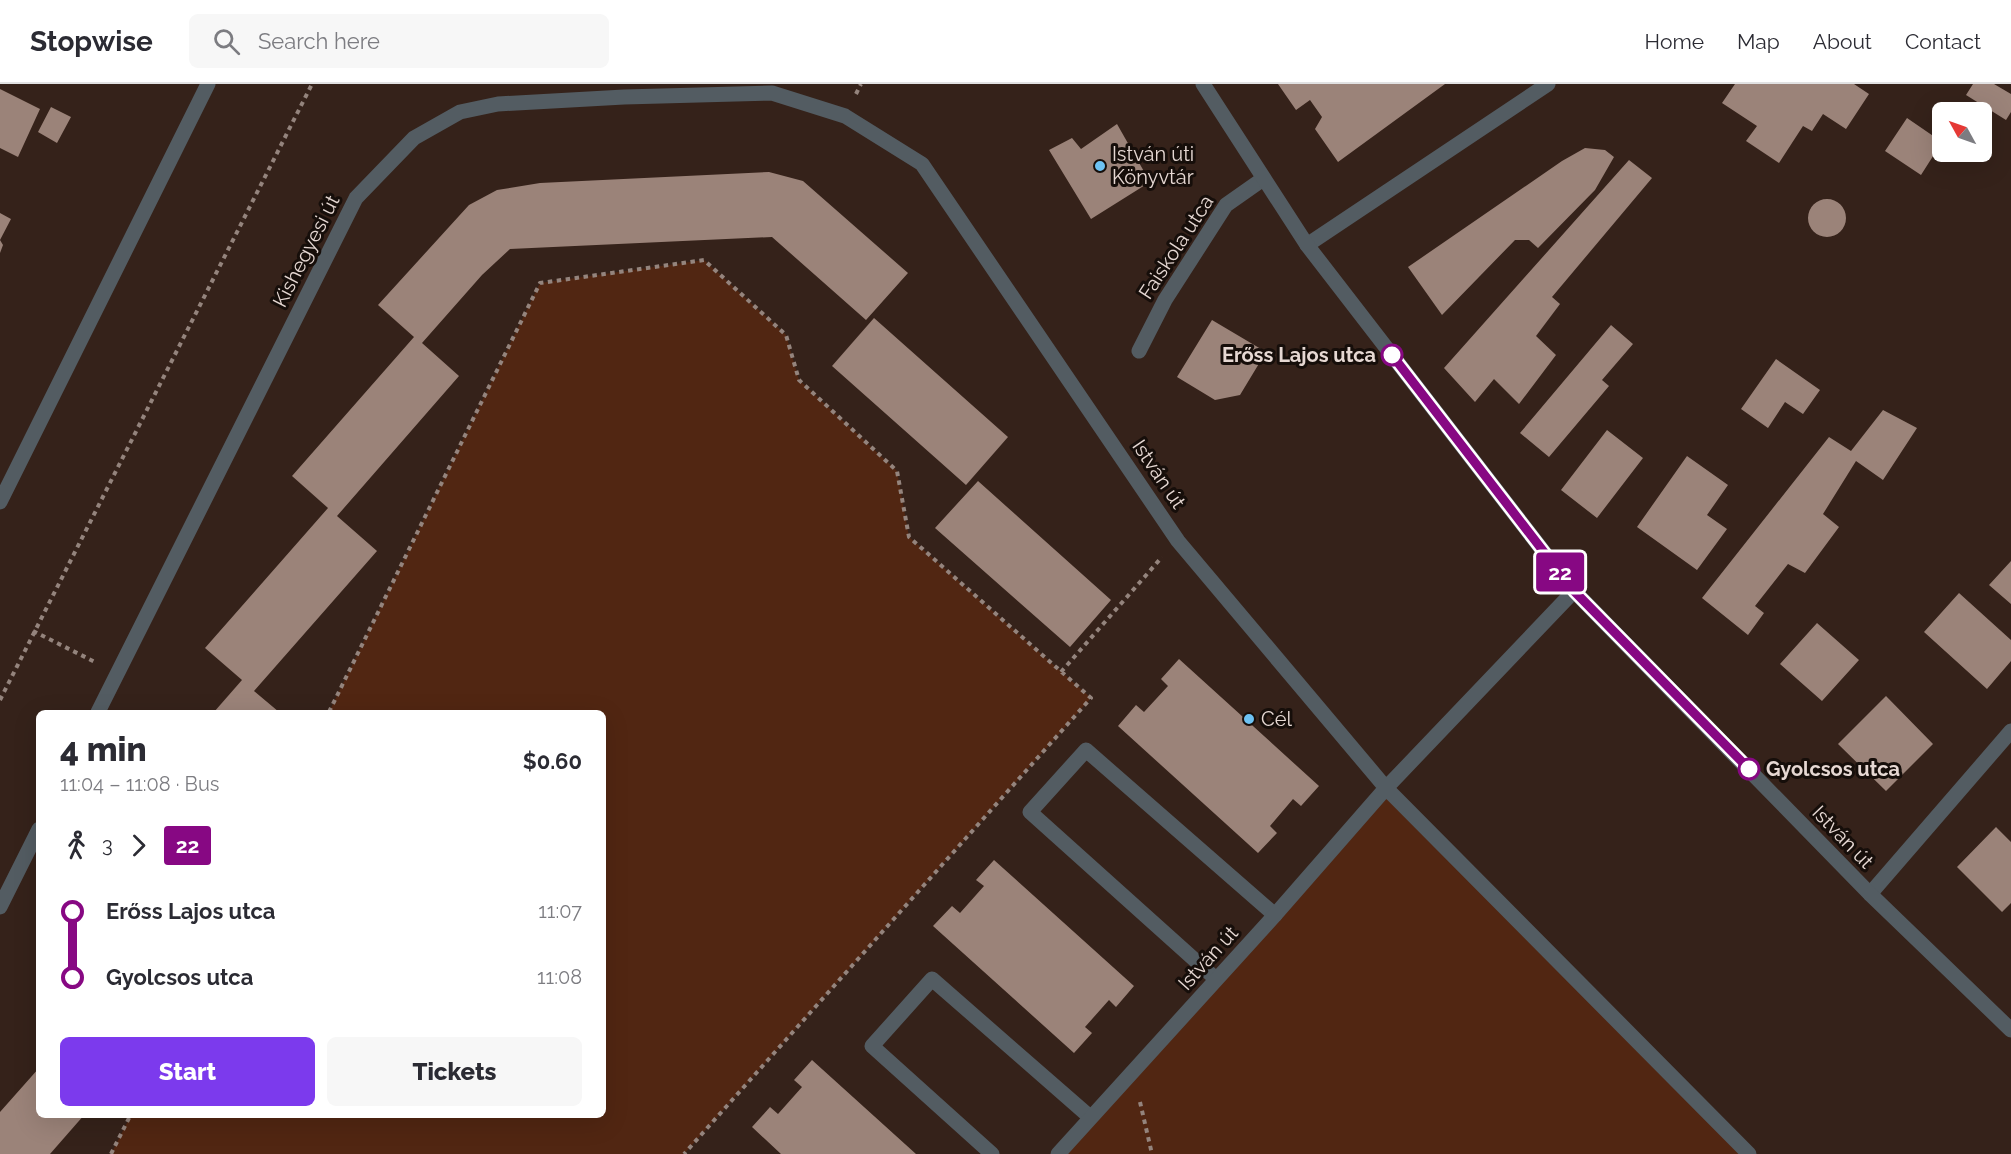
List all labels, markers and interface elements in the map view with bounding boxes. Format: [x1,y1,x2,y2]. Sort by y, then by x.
search box [189,14,609,68]
text: Stopwise [30,25,153,58]
icon: search [210,25,243,58]
text: Search here [258,28,380,54]
text: Home [1645,29,1704,54]
text: Map [1737,29,1780,54]
text: About [1813,29,1872,54]
text: Contact [1905,29,1981,54]
north arrow [1932,102,1992,162]
map controls [1932,102,1992,162]
place label: István úti Könyvtár [1112,142,1194,189]
marker: István úti Könyvtár [1093,159,1107,173]
street label: Kishegyesi út [267,191,345,311]
street label: Faiskola utca [1134,191,1218,303]
place label: Erőss Lajos utca [1222,343,1376,367]
marker: Erőss Lajos utca [1381,344,1403,366]
street label: István út [1127,435,1191,513]
line badge: 22 [1533,552,1587,592]
text: 22 [1548,560,1572,585]
place label: Cél [1261,707,1292,731]
marker: Cél [1242,712,1256,726]
text: 4 min [60,730,147,769]
text: $0.60 [523,748,582,774]
place label: Gyolcsos utca [1766,757,1900,781]
marker: Gyolcsos utca [1738,758,1760,780]
text: 11:04 – 11:08 · Bus [60,772,219,796]
street label: István út [1807,801,1879,874]
icon: walk [60,829,93,862]
icon: forward [122,829,155,862]
text: 3 [102,833,113,857]
text: 22 [176,833,199,858]
text: Erőss Lajos utca [106,898,275,924]
text: 11:07 [538,899,582,923]
street label: István út [1173,921,1243,995]
text: Gyolcsos utca [106,964,253,990]
text: 11:08 [537,965,582,989]
button: Start [60,1037,315,1106]
button: Tickets [327,1037,582,1106]

